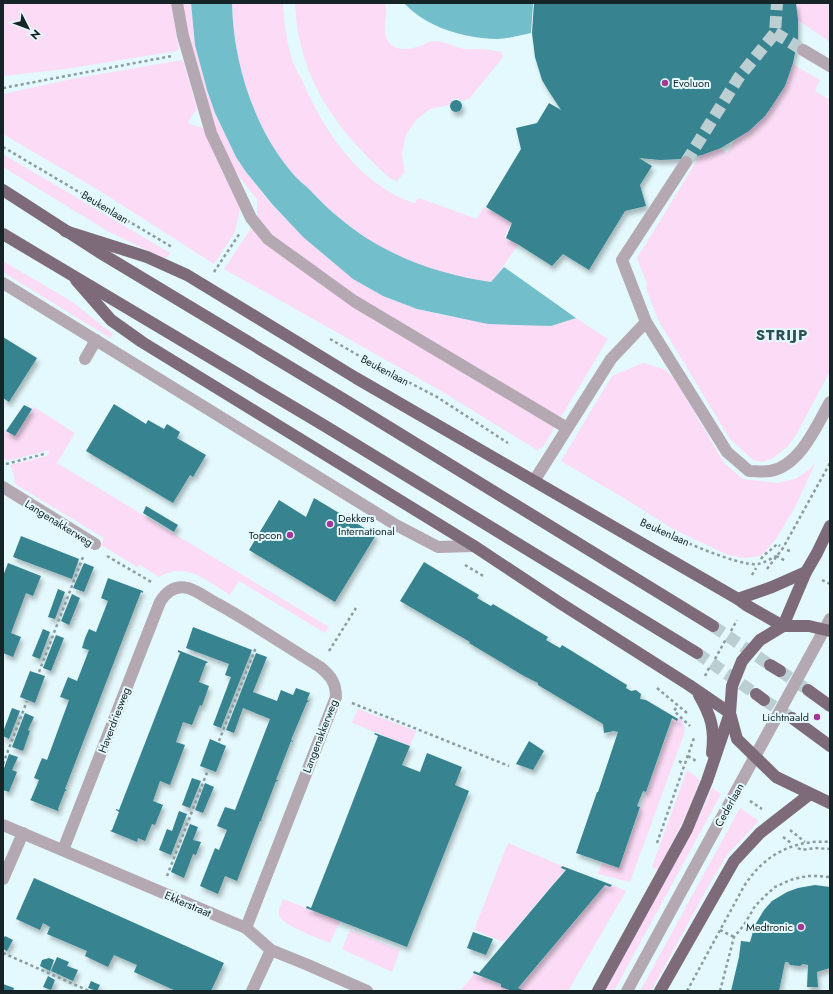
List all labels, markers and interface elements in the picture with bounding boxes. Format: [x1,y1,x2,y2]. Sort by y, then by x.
north arrow [8,8,48,48]
text: N [27,26,44,43]
place label: Evoluon [673,75,710,91]
marker: Evoluon [660,78,670,88]
street label: Beukenlaan [78,187,132,227]
district label: STRIJP [756,324,808,346]
street label: Beukenlaan [358,351,412,389]
street label: Langenakkerweg [22,496,96,550]
place label: Dekkers International [338,510,395,539]
street label: Beukenlaan [638,514,692,550]
marker: Dekkers International [325,519,335,529]
place label: Topcon [249,527,282,543]
marker: Topcon [285,530,295,540]
street label: Haverdriesweg [94,685,134,755]
street label: Langenakkerweg [299,697,341,775]
place label: Lichtnaald [762,709,809,725]
marker: Lichtnaald [812,712,822,722]
street label: Cederlaan [710,780,748,830]
street label: Ekkerstraat [162,887,214,921]
place label: Medtronic [746,919,793,935]
marker: Medtronic [796,922,806,932]

